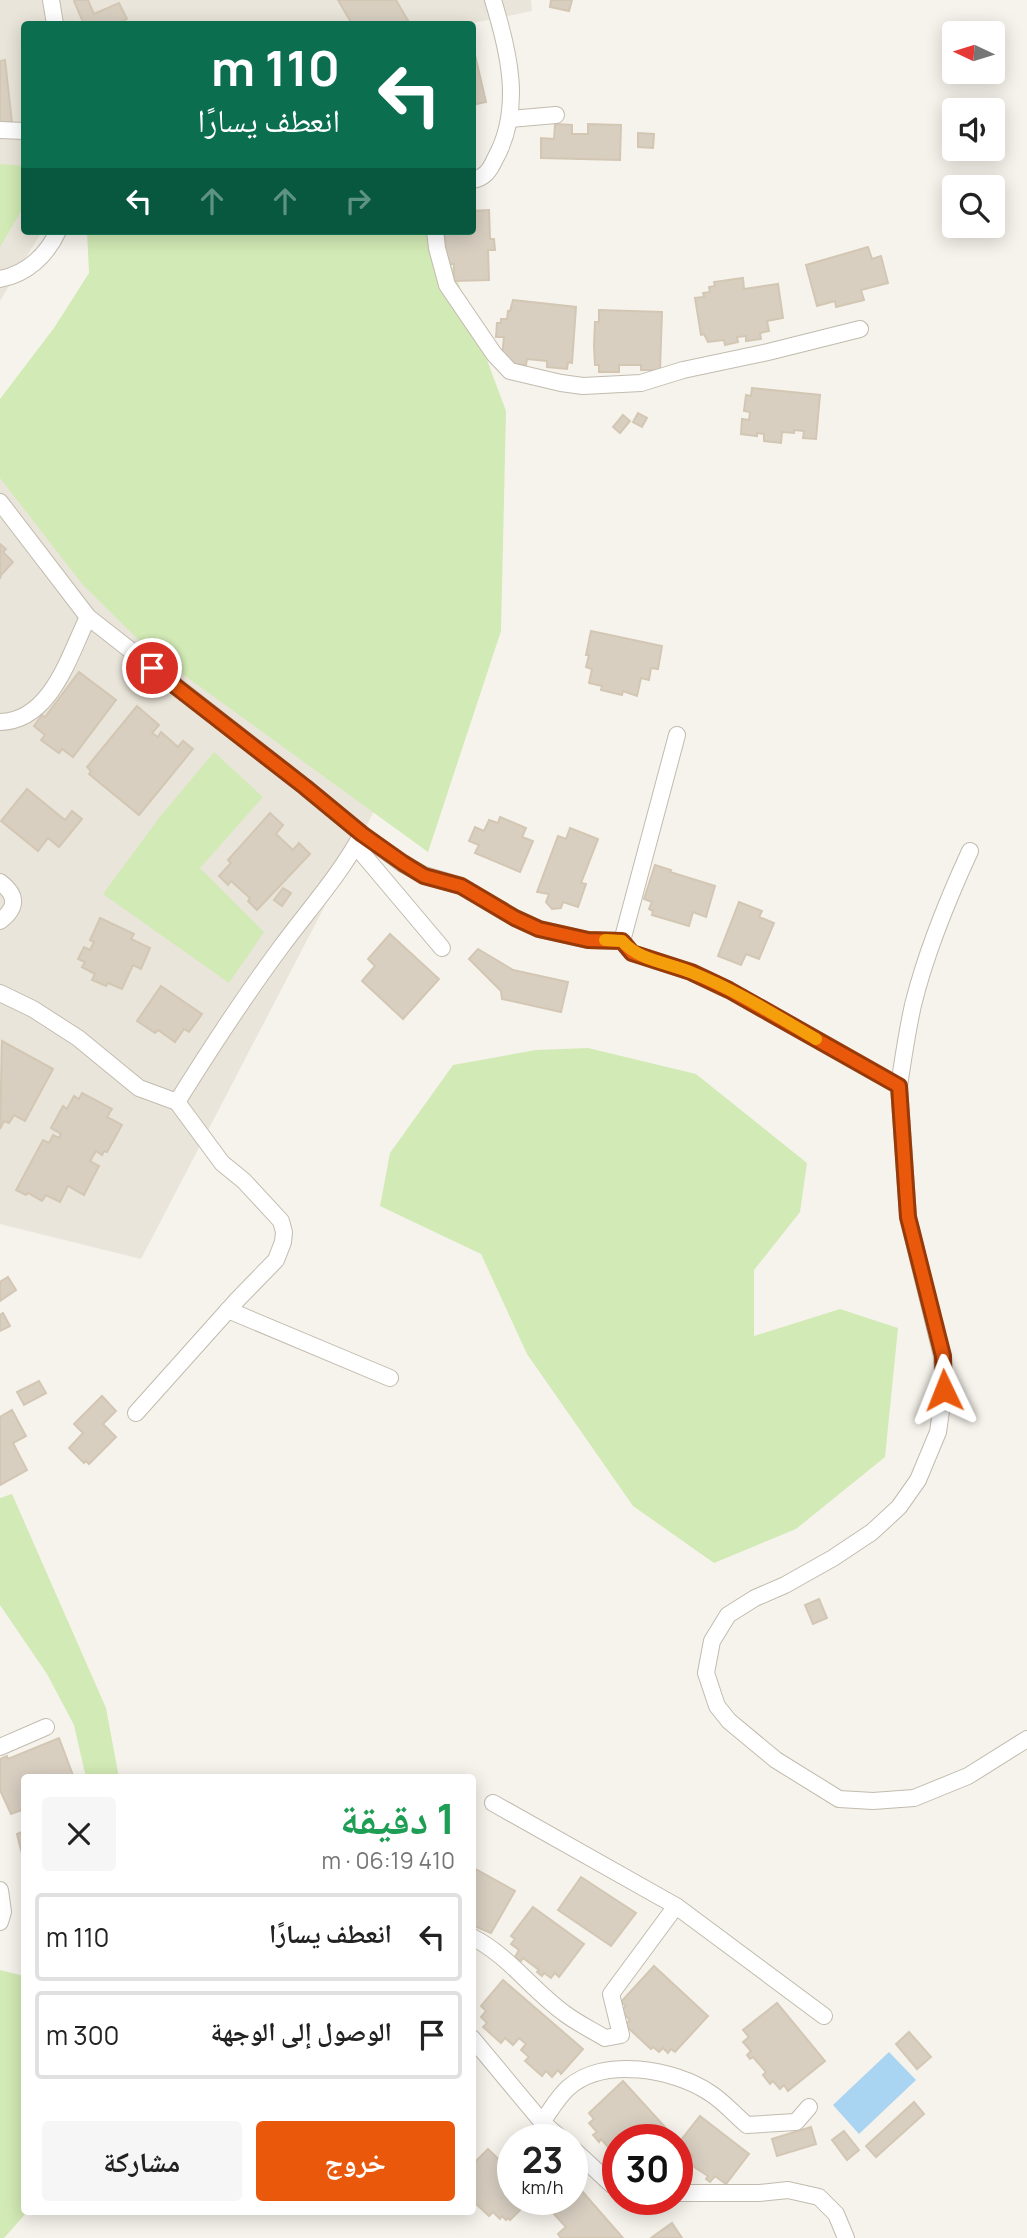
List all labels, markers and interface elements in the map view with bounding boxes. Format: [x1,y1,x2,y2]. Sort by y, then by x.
north arrow [942,21,1004,84]
map controls [942,21,1005,238]
text: 110 m [211,34,340,101]
icon: left [364,49,455,140]
text: انعطف يسارًا [197,98,340,142]
button: sound [942,98,1005,161]
button: search [942,175,1005,238]
icon: left [120,182,158,220]
icon: ahead [193,182,231,220]
icon: ahead [266,182,304,220]
icon: right [339,182,377,220]
pin [122,638,182,698]
icon: arrive [133,649,171,687]
position arrow [907,1353,981,1427]
text: 1 دقيقة [340,1789,455,1847]
button: close [42,1797,116,1871]
text: 410 m · 06:19 [321,1844,455,1876]
text: انعطف يسارًا [269,1915,392,1951]
icon: left [413,1918,451,1956]
text: 110 m [46,1919,109,1955]
text: الوصول إلى الوجهة [211,2013,392,2049]
icon: arrive [413,2016,451,2054]
text: 300 m [46,2017,119,2053]
button: مشاركة [42,2121,242,2201]
button: خروج [256,2121,455,2201]
speed limit sign: 30 [602,2124,693,2215]
text: 23 [522,2136,563,2184]
text: km/h [522,2175,563,2199]

